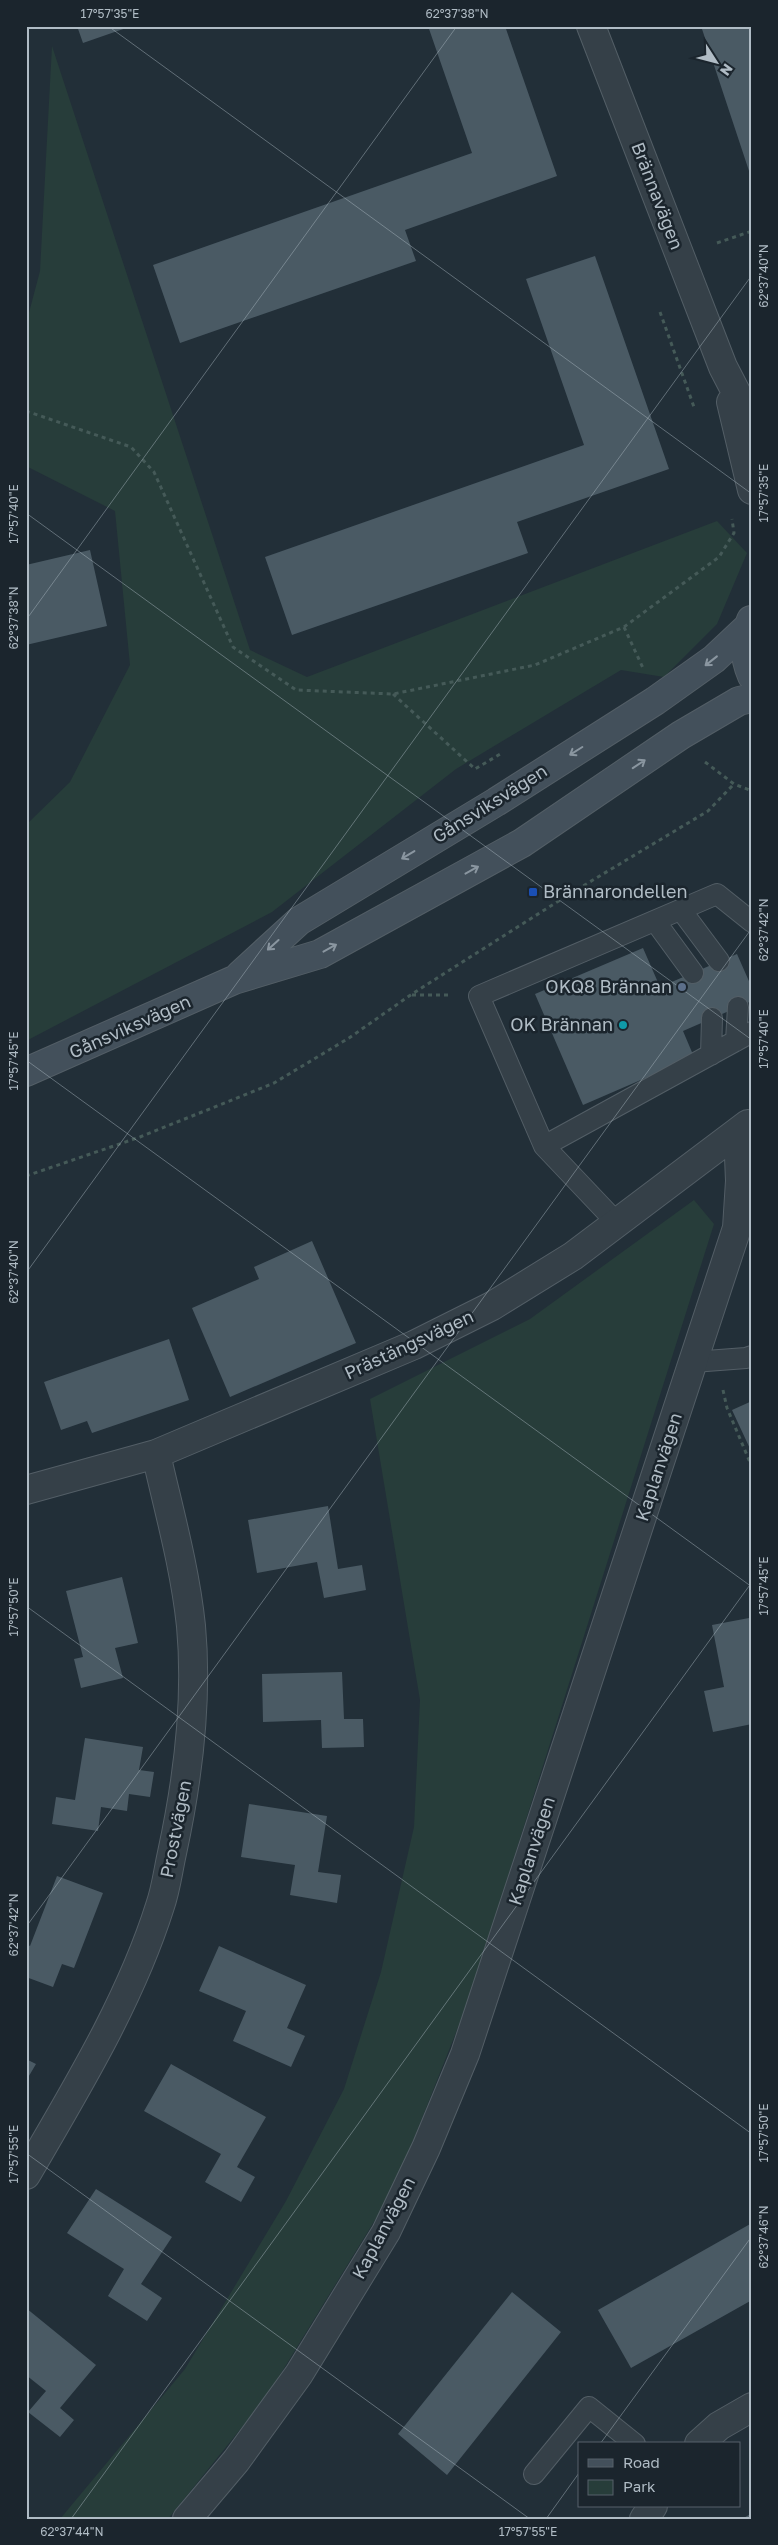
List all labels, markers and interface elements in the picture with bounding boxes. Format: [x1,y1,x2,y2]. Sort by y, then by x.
text: 17°57'35"E [81,6,139,21]
text: 62°37'38"N [425,6,489,21]
north arrow [690,38,740,88]
text: N [717,61,737,79]
street label: Brännavägen [627,139,689,253]
text: 62°37'40"N [756,244,771,308]
text: 17°57'35"E [756,464,771,522]
text: 17°57'40"E [6,484,21,544]
text: 62°37'38"N [6,586,21,650]
one-way arrow [705,655,718,666]
one-way arrow [569,746,583,756]
street label: Gånsviksvägen [428,759,551,847]
one-way arrow [631,759,645,769]
one-way arrow [402,851,416,861]
one-way arrow [465,865,480,875]
place label: Brännarondellen [543,880,687,902]
marker: Brännarondellen [527,886,539,898]
text: 62°37'42"N [756,898,771,962]
one-way arrow [267,939,280,951]
one-way arrow [322,943,337,953]
place label: OKQ8 Brännan [545,975,672,997]
marker: OKQ8 Brännan [676,981,688,993]
street label: Gånsviksvägen [65,989,194,1063]
text: 17°57'40"E [756,1009,771,1069]
place label: OK Brännan [510,1013,613,1035]
marker: OK Brännan [617,1019,629,1031]
text: 17°57'45"E [6,1031,21,1091]
text: 62°37'40"N [6,1240,21,1304]
street label: Prästängsvägen [341,1305,477,1384]
street label: Kaplanvägen [630,1410,686,1524]
text: 17°57'45"E [756,1556,771,1616]
text: 17°57'50"E [6,1577,21,1637]
street label: Prostvägen [155,1778,195,1879]
street label: Kaplanvägen [503,1794,559,1908]
text: 62°37'42"N [6,1893,21,1957]
text: 17°57'50"E [756,2103,771,2163]
text: 17°57'55"E [6,2125,21,2183]
street label: Kaplanvägen [347,2173,419,2282]
text: 62°37'46"N [756,2205,771,2269]
legend [578,2442,740,2508]
text: Road [623,2453,660,2471]
text: Park [623,2477,656,2495]
text: 62°37'44"N [40,2524,104,2539]
text: 17°57'55"E [499,2524,557,2539]

